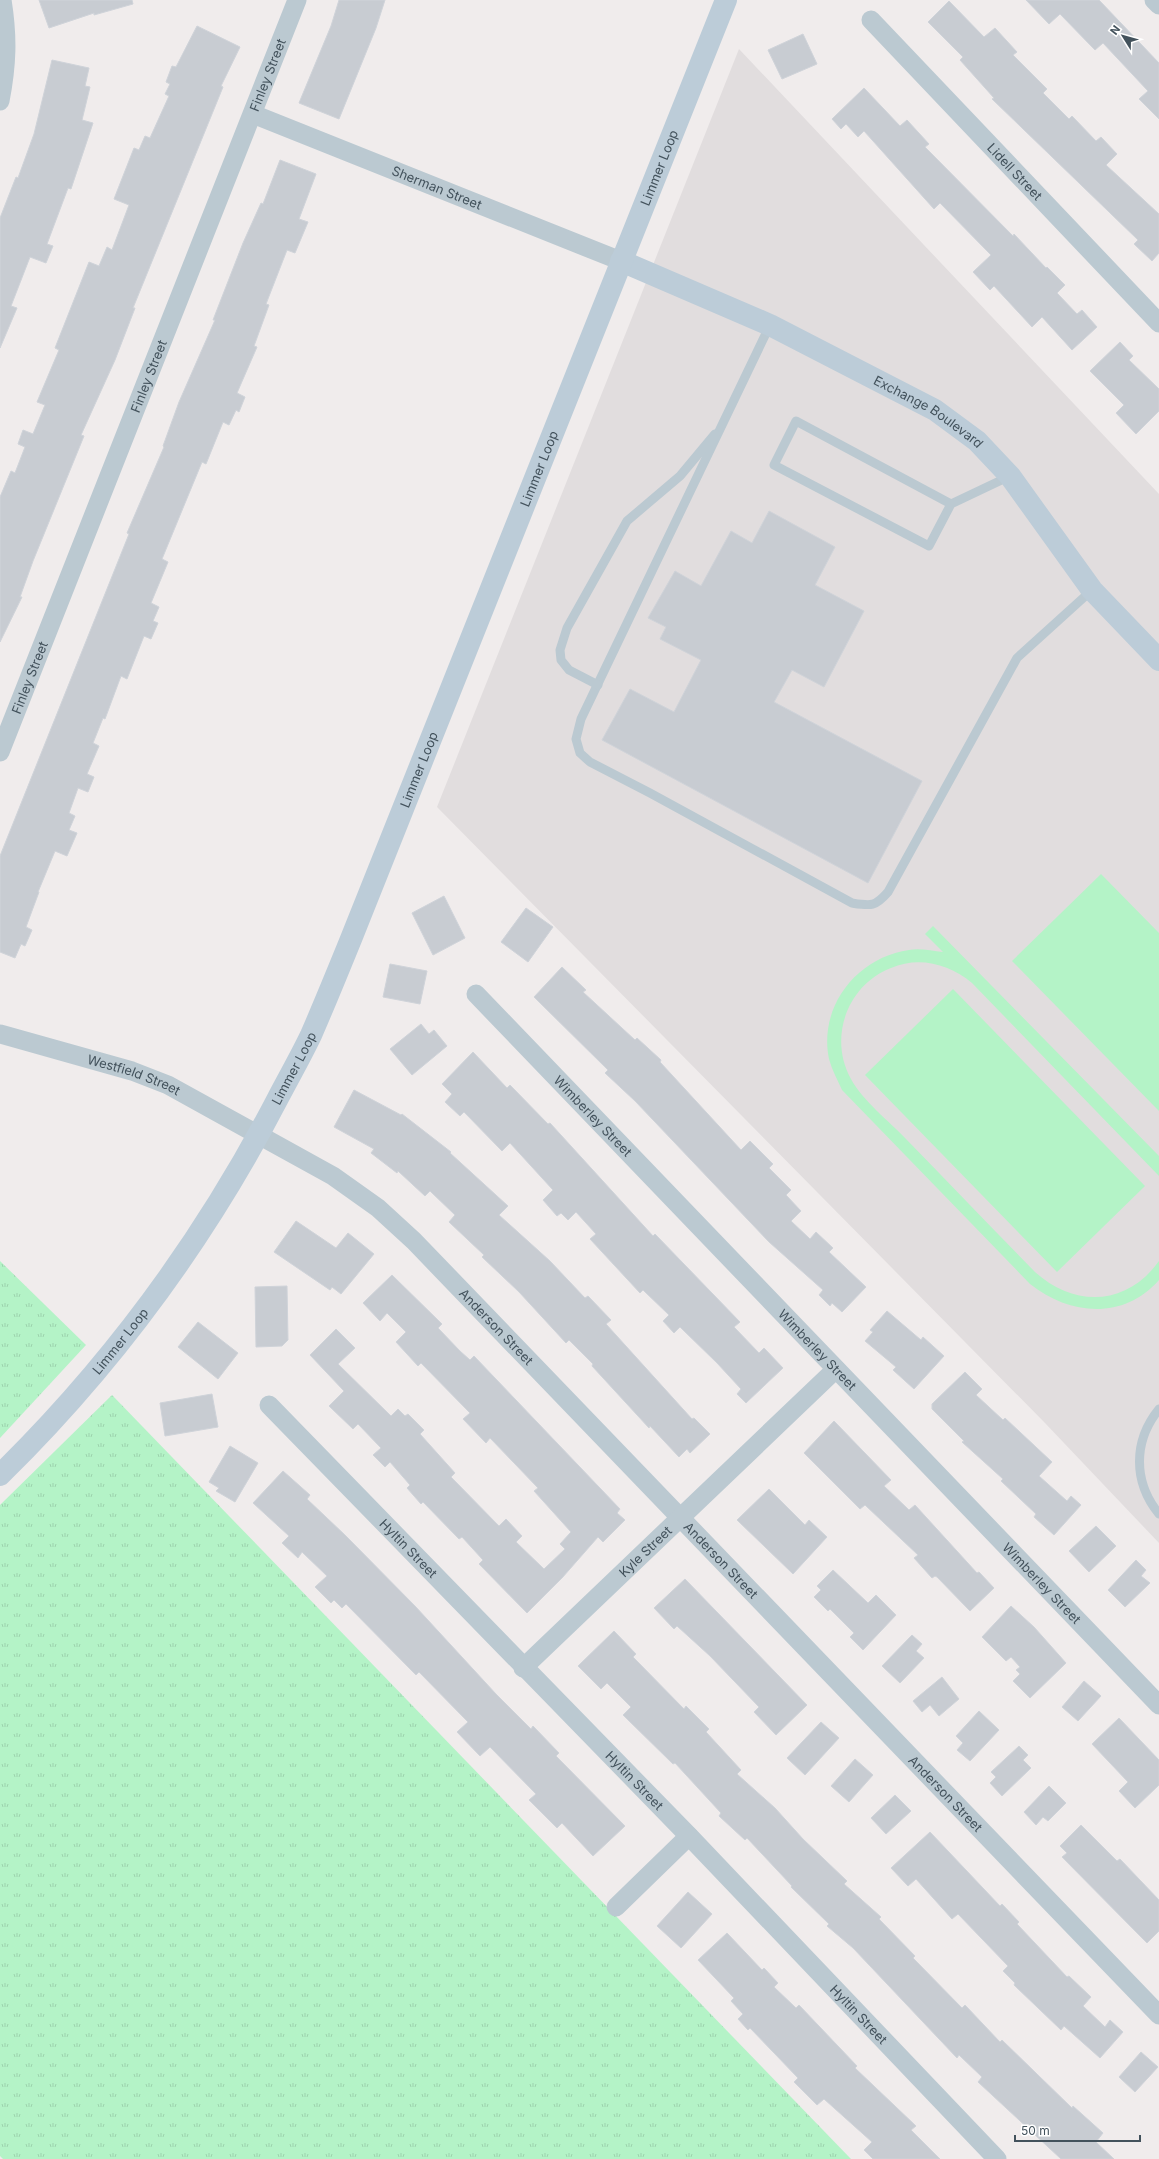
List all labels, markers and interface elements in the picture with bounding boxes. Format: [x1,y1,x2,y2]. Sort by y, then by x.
north arrow [1103,16,1143,56]
text: N [1107,22,1123,38]
street label: Finley Street [246,36,289,114]
street label: Limmer Loop [637,127,681,208]
street label: Lidell Street [984,140,1046,203]
street label: Sherman Street [390,162,484,213]
street label: Finley Street [127,338,170,415]
street label: Exchange Boulevard [871,372,987,451]
street label: Limmer Loop [517,428,561,509]
street label: Finley Street [8,639,51,716]
street label: Limmer Loop [396,729,441,810]
street label: Limmer Loop [268,1029,319,1107]
street label: Westfield Street [86,1051,183,1098]
street label: Wimberley Street [551,1072,636,1160]
street label: Anderson Street [456,1285,537,1368]
street label: Limmer Loop [89,1305,151,1378]
street label: Wimberley Street [775,1306,860,1393]
street label: Hyltin Street [376,1515,441,1581]
street label: Anderson Street [681,1518,761,1602]
street label: Kyle Street [616,1522,675,1580]
street label: Wimberley Street [999,1539,1085,1627]
street label: Hyltin Street [602,1747,667,1813]
street label: Anderson Street [905,1752,986,1835]
street label: Hyltin Street [827,1981,891,2047]
scale bar [1015,2117,1140,2143]
text: 50 m [1021,2123,1050,2138]

